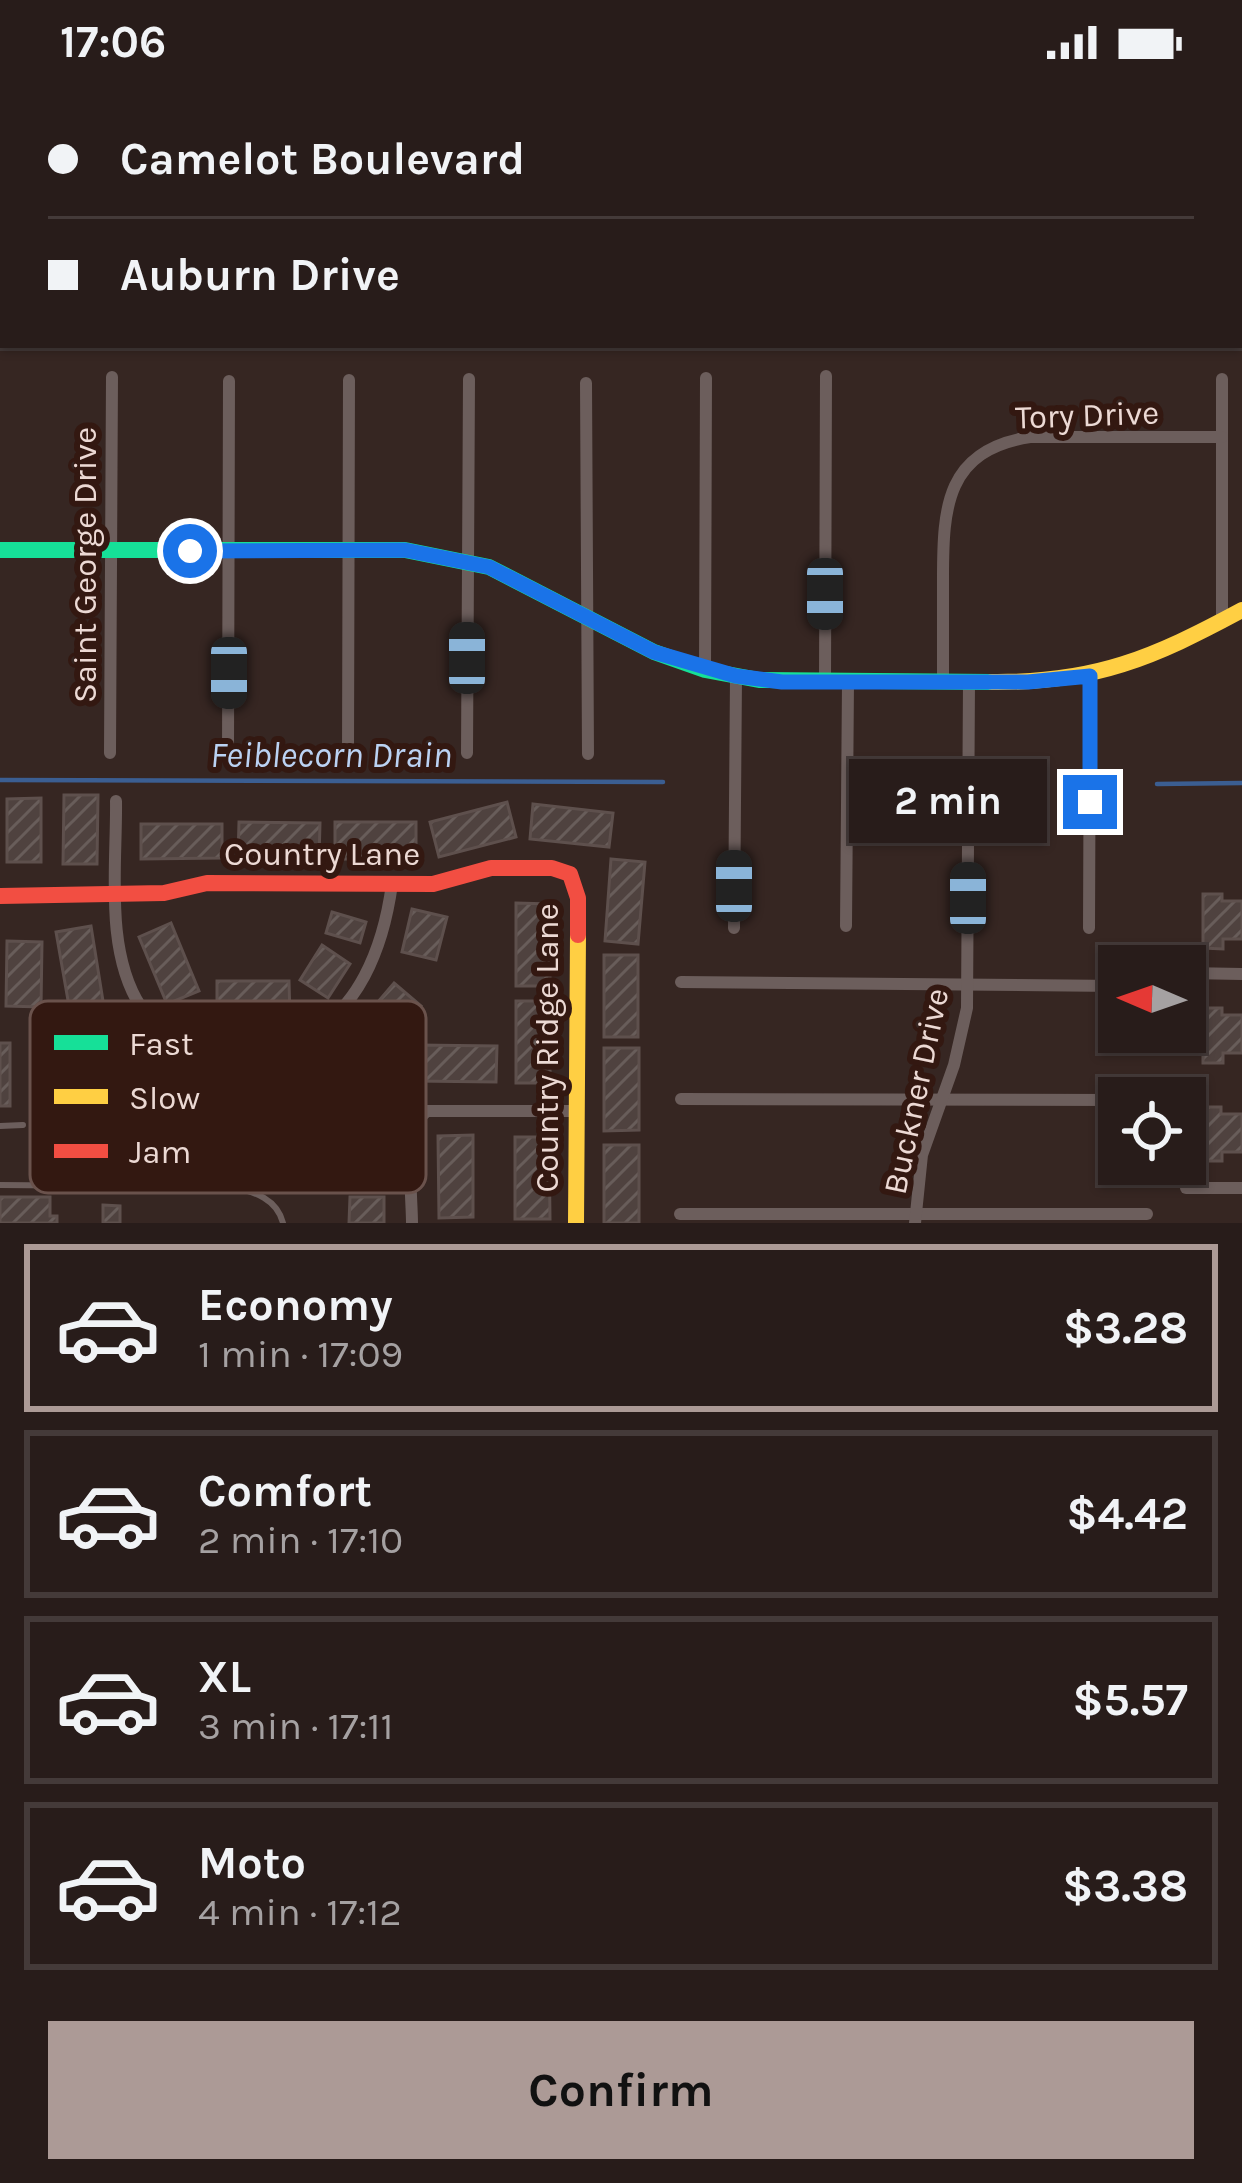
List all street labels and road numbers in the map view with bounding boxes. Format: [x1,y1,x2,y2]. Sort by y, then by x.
street label: Tory Drive [1014,393,1160,437]
street label: Saint George Drive [66,427,104,703]
street label: Country Lane [224,835,420,873]
street label: Country Ridge Lane [528,903,566,1193]
street label: Buckner Drive [876,985,956,1198]

